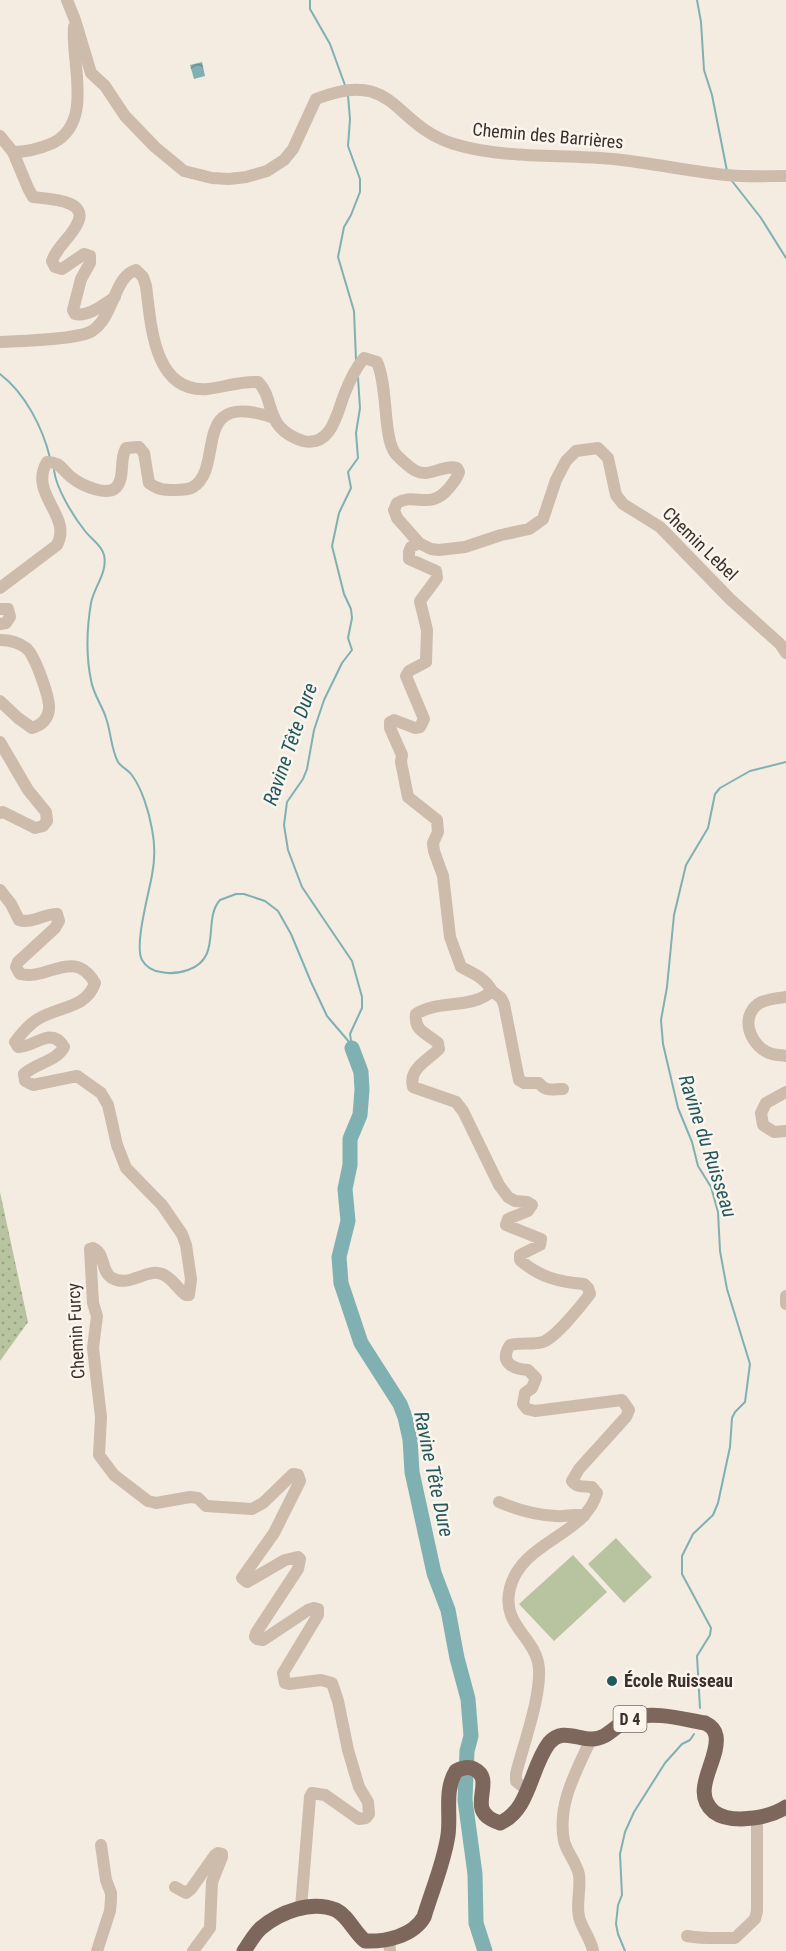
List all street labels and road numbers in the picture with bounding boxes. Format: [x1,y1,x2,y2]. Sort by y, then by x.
street label: Chemin des Barrières [472,118,624,153]
street label: Chemin Lebel [658,503,742,585]
street label: Chemin Furcy [62,1282,89,1380]
road number: D 4 [614,1706,646,1732]

